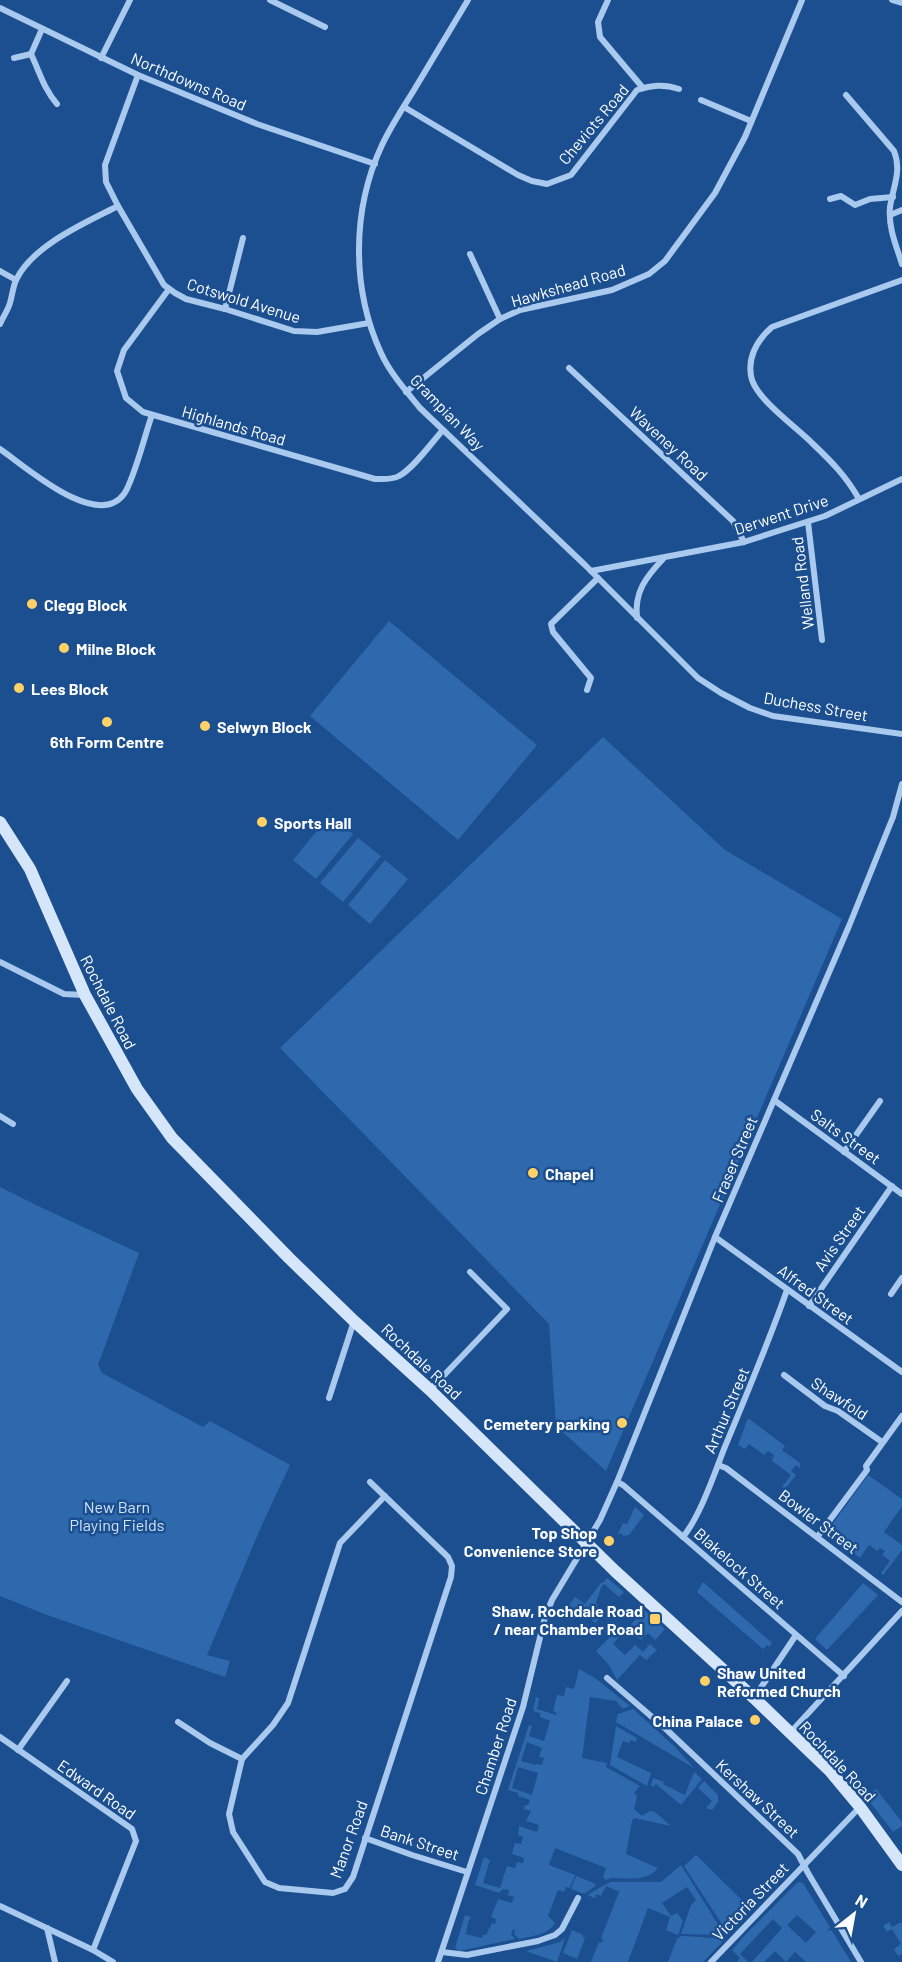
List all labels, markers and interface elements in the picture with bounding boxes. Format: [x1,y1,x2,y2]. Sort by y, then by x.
street label: Northdowns Road [128,48,250,114]
street label: Cheviots Road [554,80,632,168]
street label: Hawkshead Road [509,260,627,310]
street label: Cotswold Avenue [185,274,303,326]
street label: Grampian Way [407,370,490,455]
street label: Highlands Road [180,401,288,449]
street label: Waveney Road [626,402,712,484]
street label: Derwent Drive [732,490,830,538]
street label: Welland Road [787,536,817,630]
place label: Clegg Block [44,595,128,614]
marker: Clegg Block [25,597,39,611]
place label: Milne Block [76,639,156,658]
marker: Milne Block [57,641,71,655]
place label: Lees Block [31,679,109,698]
marker: Lees Block [12,681,26,695]
street label: Duchess Street [762,687,870,725]
marker: 6th Form Centre [100,715,114,729]
place label: Selwyn Block [217,717,312,736]
marker: Selwyn Block [198,719,212,733]
place label: 6th Form Centre [50,732,164,751]
place label: Sports Hall [274,813,351,832]
marker: Sports Hall [255,815,269,829]
street label: Rochdale Road [77,952,141,1052]
street label: Salts Street [807,1104,885,1168]
street label: Fraser Street [707,1113,761,1205]
place label: Chapel [545,1164,594,1183]
marker: Chapel [526,1166,540,1180]
street label: Avis Street [810,1202,868,1274]
street label: Alfred Street [774,1260,858,1328]
street label: Rochdale Road [378,1319,466,1403]
street label: Arthur Street [699,1364,753,1456]
street label: Shawfold [808,1373,872,1423]
place label: Cemetery parking [484,1414,610,1433]
marker: Cemetery parking [615,1416,629,1430]
street label: Bowler Street [775,1485,863,1557]
park label: New Barn Playing Fields [70,1497,164,1534]
place label: Top Shop Convenience Store [464,1523,597,1560]
street label: Blakelock Street [691,1524,789,1612]
marker: Top Shop Convenience Store [602,1534,616,1548]
place label: Shaw, Rochdale Road / near Chamber Road [492,1601,643,1638]
marker: Shaw, Rochdale Road / near Chamber Road [648,1612,662,1626]
place label: Shaw United Reformed Church [717,1663,841,1700]
marker: Shaw United Reformed Church [698,1674,712,1688]
street label: Chamber Road [470,1695,520,1797]
place label: China Palace [653,1711,743,1730]
marker: China Palace [748,1713,762,1727]
street label: Rochdale Road [796,1717,880,1805]
street label: Edward Road [54,1755,140,1823]
street label: Kershaw Street [713,1755,803,1841]
street label: Manor Road [325,1798,371,1880]
street label: Bank Street [378,1820,462,1864]
street label: Victoria Street [708,1858,792,1944]
north arrow [824,1884,884,1944]
text: N [853,1890,871,1912]

